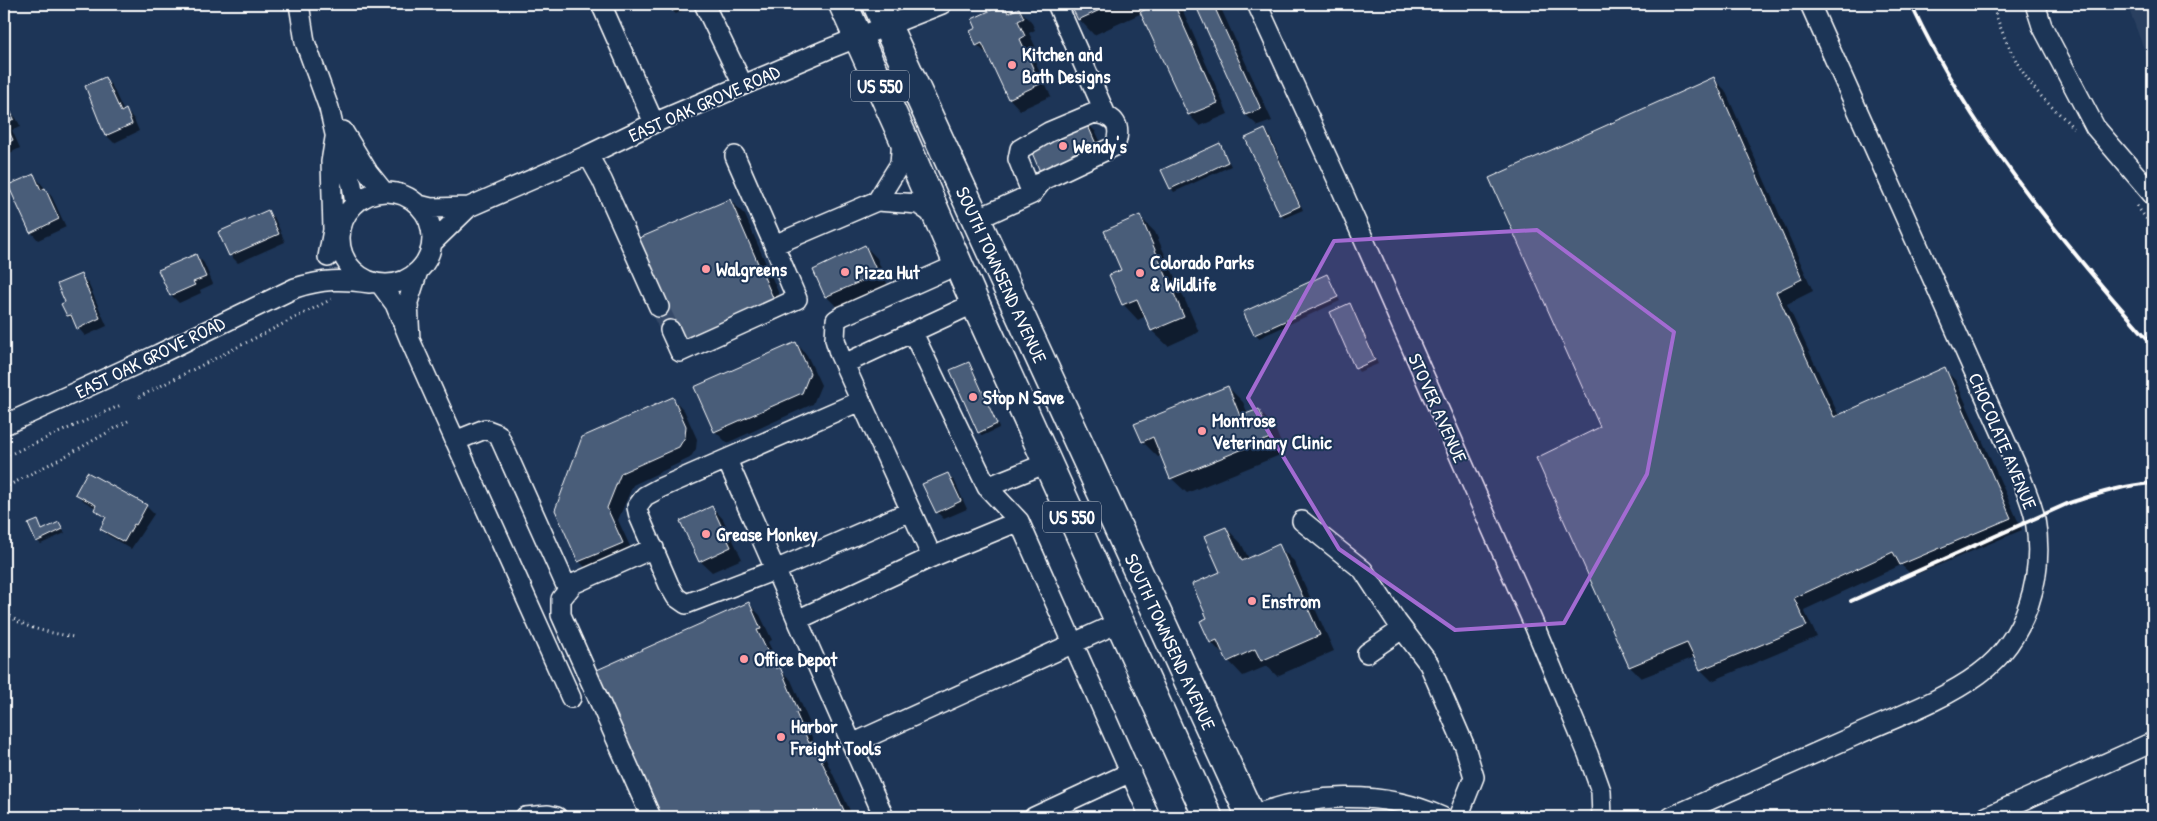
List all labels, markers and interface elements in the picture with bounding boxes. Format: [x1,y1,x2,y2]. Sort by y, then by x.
place label: Kitchen and Bath Designs [1022,41,1111,90]
street label: EAST OAK GROVE ROAD [624,58,784,148]
marker: Kitchen and Bath Designs [1006,59,1018,71]
road number: US 550 [851,70,909,102]
place label: Wendy's [1073,133,1127,160]
marker: Wendy's [1057,140,1069,152]
street label: SOUTH TOWNSEND AVENUE [950,182,1054,368]
place label: Colorado Parks & Wildlife [1150,249,1255,297]
place label: Walgreens [716,256,788,283]
place label: Pizza Hut [855,259,921,285]
marker: Walgreens [700,263,712,275]
marker: Pizza Hut [839,266,851,278]
marker: Colorado Parks & Wildlife [1134,267,1146,279]
street label: EAST OAK GROVE ROAD [71,310,229,404]
street label: STOVER AVENUE [1402,349,1474,468]
street label: CHOCOLATE AVENUE [1962,369,2044,514]
place label: Stop N Save [983,384,1065,411]
marker: Stop N Save [967,391,979,403]
place label: Montrose Veterinary Clinic [1212,407,1332,456]
marker: Montrose Veterinary Clinic [1196,425,1208,437]
road number: US 550 [1043,502,1101,532]
place label: Grease Monkey [716,521,818,548]
marker: Grease Monkey [700,528,712,540]
street label: SOUTH TOWNSEND AVENUE [1119,549,1222,735]
place label: Enstrom [1262,588,1321,614]
marker: Enstrom [1246,595,1258,607]
place label: Office Depot [754,646,838,673]
marker: Office Depot [738,653,750,665]
place label: Harbor Freight Tools [790,713,882,762]
marker: Harbor Freight Tools [775,731,787,743]

